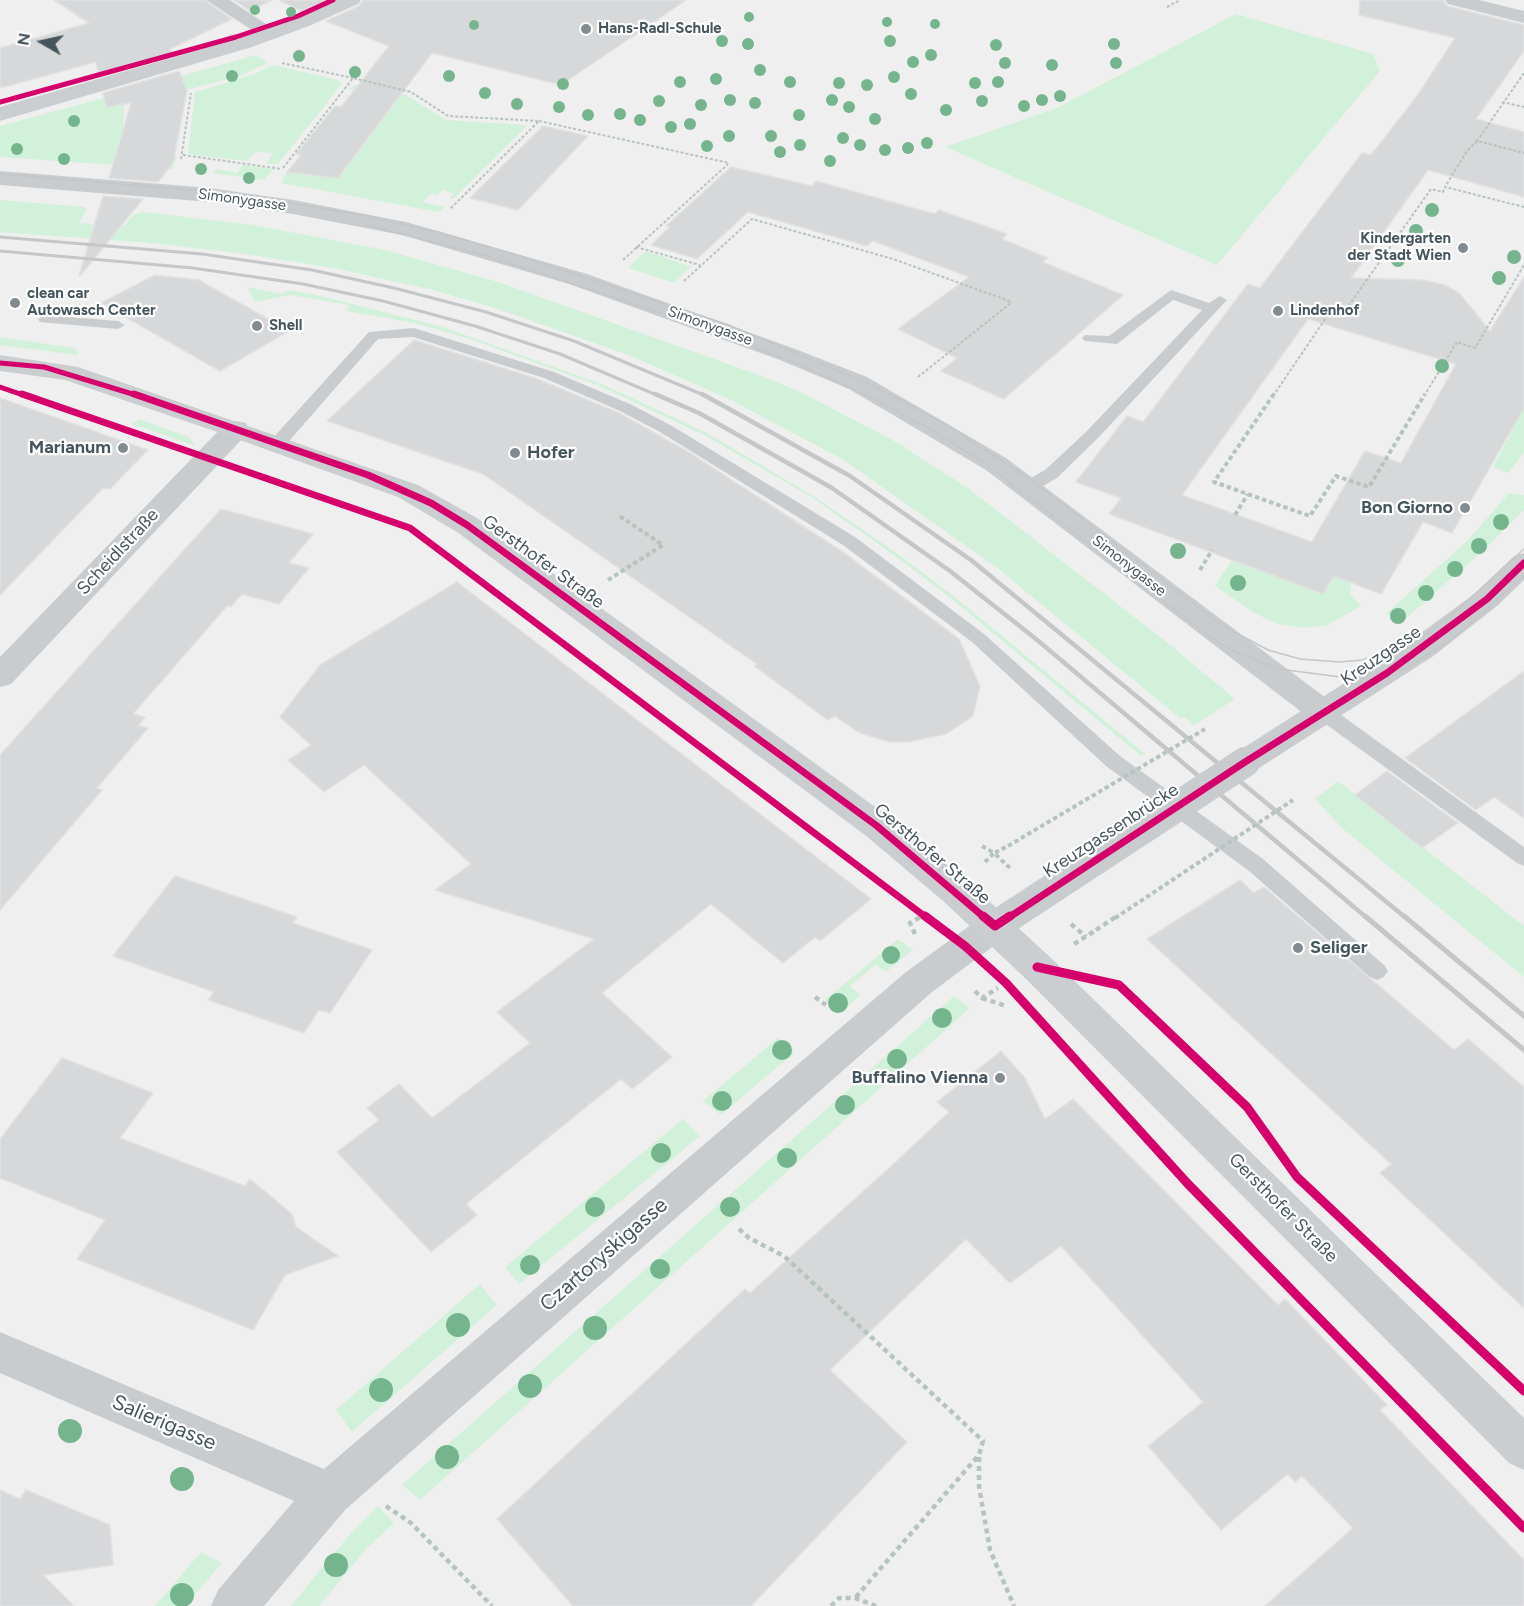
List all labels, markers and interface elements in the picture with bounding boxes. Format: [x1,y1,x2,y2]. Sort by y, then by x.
north arrow [12,12,72,72]
place label: Hans-Radl-Schule [598,20,722,38]
marker: Hans-Radl-Schule [579,22,593,36]
text: N [13,32,34,47]
street label: Simonygasse [197,185,287,215]
place label: Kindergarten der Stadt Wien [1347,230,1451,265]
marker: Kindergarten der Stadt Wien [1456,241,1470,255]
place label: clean car Autowasch Center [27,285,156,320]
marker: clean car Autowasch Center [8,296,22,310]
street label: Simonygasse [665,302,755,350]
place label: Lindenhof [1290,302,1359,320]
marker: Lindenhof [1271,304,1285,318]
place label: Shell [269,317,302,335]
marker: Shell [250,319,264,333]
place label: Marianum [29,437,111,459]
marker: Marianum [116,441,130,455]
place label: Hofer [527,442,575,464]
marker: Hofer [508,446,522,460]
place label: Bon Giorno [1361,497,1453,519]
marker: Bon Giorno [1458,501,1472,515]
street label: Scheidlstraße [73,504,163,600]
street label: Gersthofer Straße [478,511,608,613]
street label: Simonygasse [1088,532,1170,600]
street label: Kreuzgasse [1337,621,1425,691]
street label: Kreuzgassenbrücke [1039,779,1183,883]
street label: Gersthofer Straße [869,799,995,909]
place label: Seliger [1310,937,1368,959]
marker: Seliger [1291,941,1305,955]
place label: Buffalino Vienna [851,1067,988,1089]
marker: Buffalino Vienna [993,1071,1007,1085]
street label: Gersthofer Straße [1224,1149,1342,1267]
street label: Czartoryskigasse [535,1193,673,1317]
street label: Salierigasse [108,1390,220,1456]

